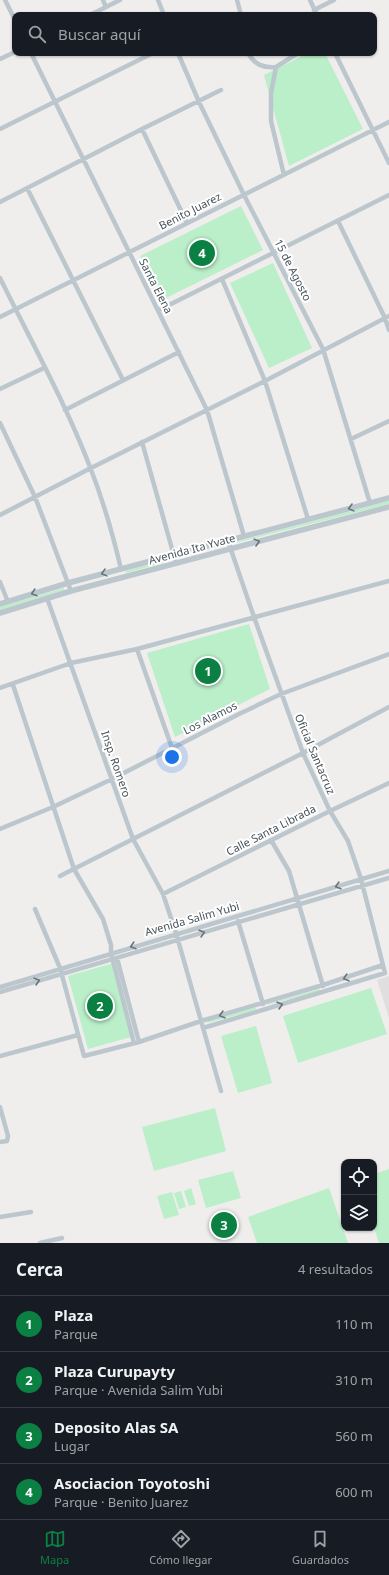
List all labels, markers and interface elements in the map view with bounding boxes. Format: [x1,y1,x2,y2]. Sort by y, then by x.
search box [12,12,377,56]
icon: search [26,23,48,45]
text: Buscar aquí [58,24,141,44]
street label: Benito Juarez [156,188,223,233]
street label: 15 de Agosto [271,236,316,304]
pin: 4 [189,238,215,268]
street label: Santa Elena [136,256,177,316]
one-way arrow [348,503,355,512]
street label: Avenida Ita Yvate [147,530,237,567]
one-way arrow [254,538,261,546]
one-way arrow [101,569,107,577]
one-way arrow [31,589,38,597]
pin: 1 [195,656,221,686]
street label: Los Alamos [180,698,239,738]
street label: Oficial Santacruz [292,711,339,796]
street label: Insp. Romero [98,729,135,799]
your location [162,747,182,767]
street label: Calle Santa Librada [223,800,318,859]
one-way arrow [335,881,342,890]
street label: Avenida Salim Yubi [143,898,241,939]
one-way arrow [199,929,206,938]
one-way arrow [130,941,137,950]
one-way arrow [343,973,350,981]
one-way arrow [34,977,41,986]
pin: 2 [87,991,113,1021]
one-way arrow [277,1001,284,1010]
one-way arrow [218,1010,225,1019]
map controls [341,1159,377,1231]
button: locate [341,1159,377,1195]
button: layers [341,1195,377,1231]
pin: 3 [211,1210,237,1240]
text: Cerca [16,1258,63,1281]
text: 4 resultados [298,1260,373,1278]
text: Plaza [54,1305,93,1325]
text: 1 [25,1315,33,1333]
text: 110 m [335,1315,373,1333]
text: Parque [54,1325,98,1343]
text: Plaza Curupayty [54,1361,175,1381]
text: 2 [25,1371,33,1389]
text: 310 m [335,1371,373,1389]
text: Parque · Avenida Salim Yubi [54,1381,223,1399]
text: Deposito Alas SA [54,1417,179,1437]
text: 3 [25,1427,33,1445]
text: 560 m [335,1427,373,1445]
text: Lugar [54,1437,90,1455]
text: Asociacion Toyotoshi [54,1473,210,1493]
text: 4 [25,1483,33,1501]
text: 600 m [335,1483,373,1501]
text: Parque · Benito Juarez [54,1493,188,1511]
tab: Mapa [40,1528,69,1567]
tab: Cómo llegar [149,1528,212,1567]
tab: Guardados [292,1528,349,1567]

